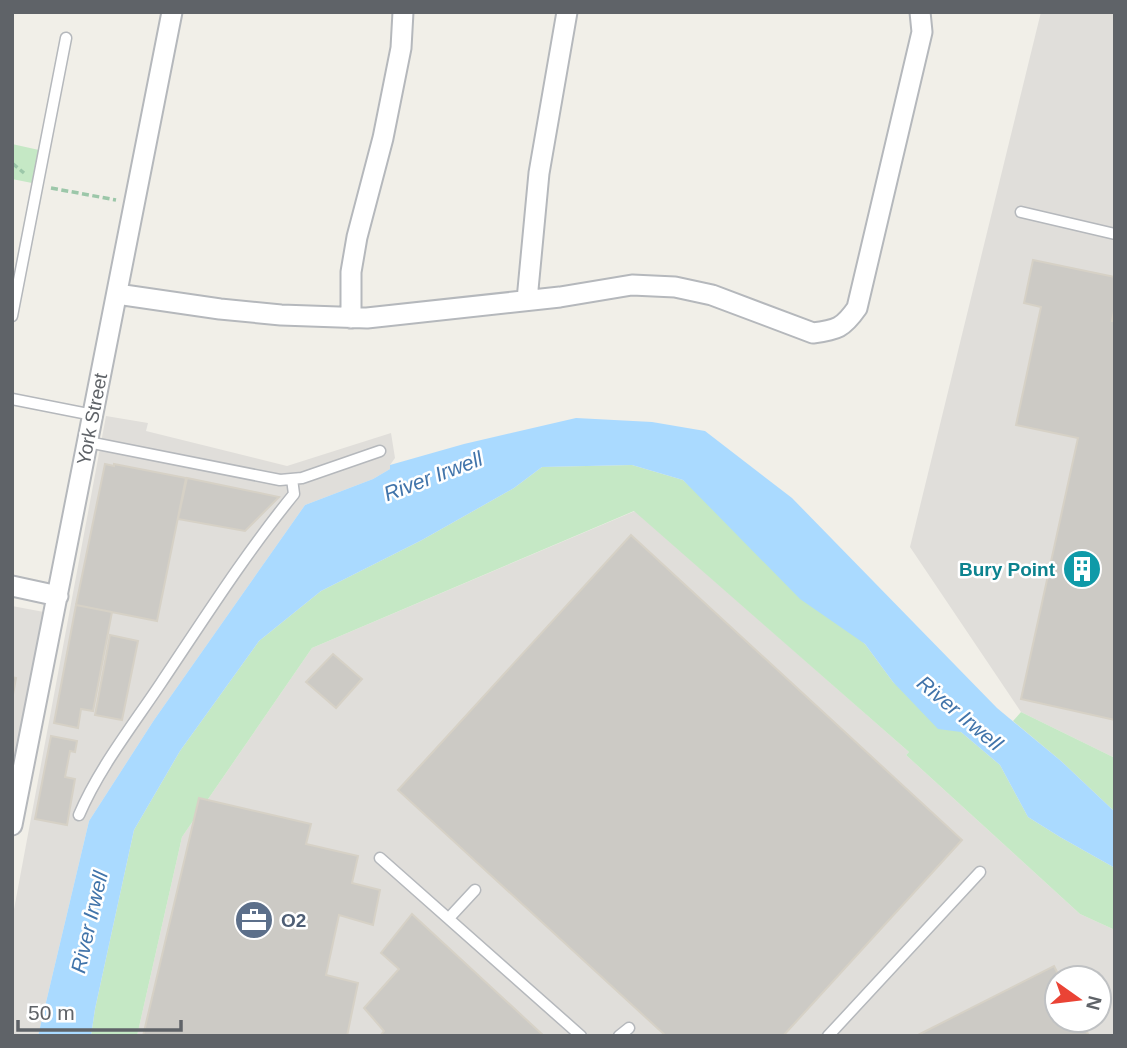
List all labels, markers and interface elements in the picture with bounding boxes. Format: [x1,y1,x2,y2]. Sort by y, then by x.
street label: York Street [73,371,111,467]
water label: River Irwell [380,446,487,505]
building icon: Bury Point [1061,548,1103,590]
place label: Bury Point [959,559,1056,580]
water label: River Irwell [913,671,1008,756]
water label: River Irwell [66,868,112,975]
office icon: O2 [233,899,275,941]
place label: O2 [281,910,306,931]
north arrow [1043,964,1113,1034]
scale bar [18,988,180,1032]
text: N [1082,994,1106,1012]
text: 50 m [28,1001,75,1024]

